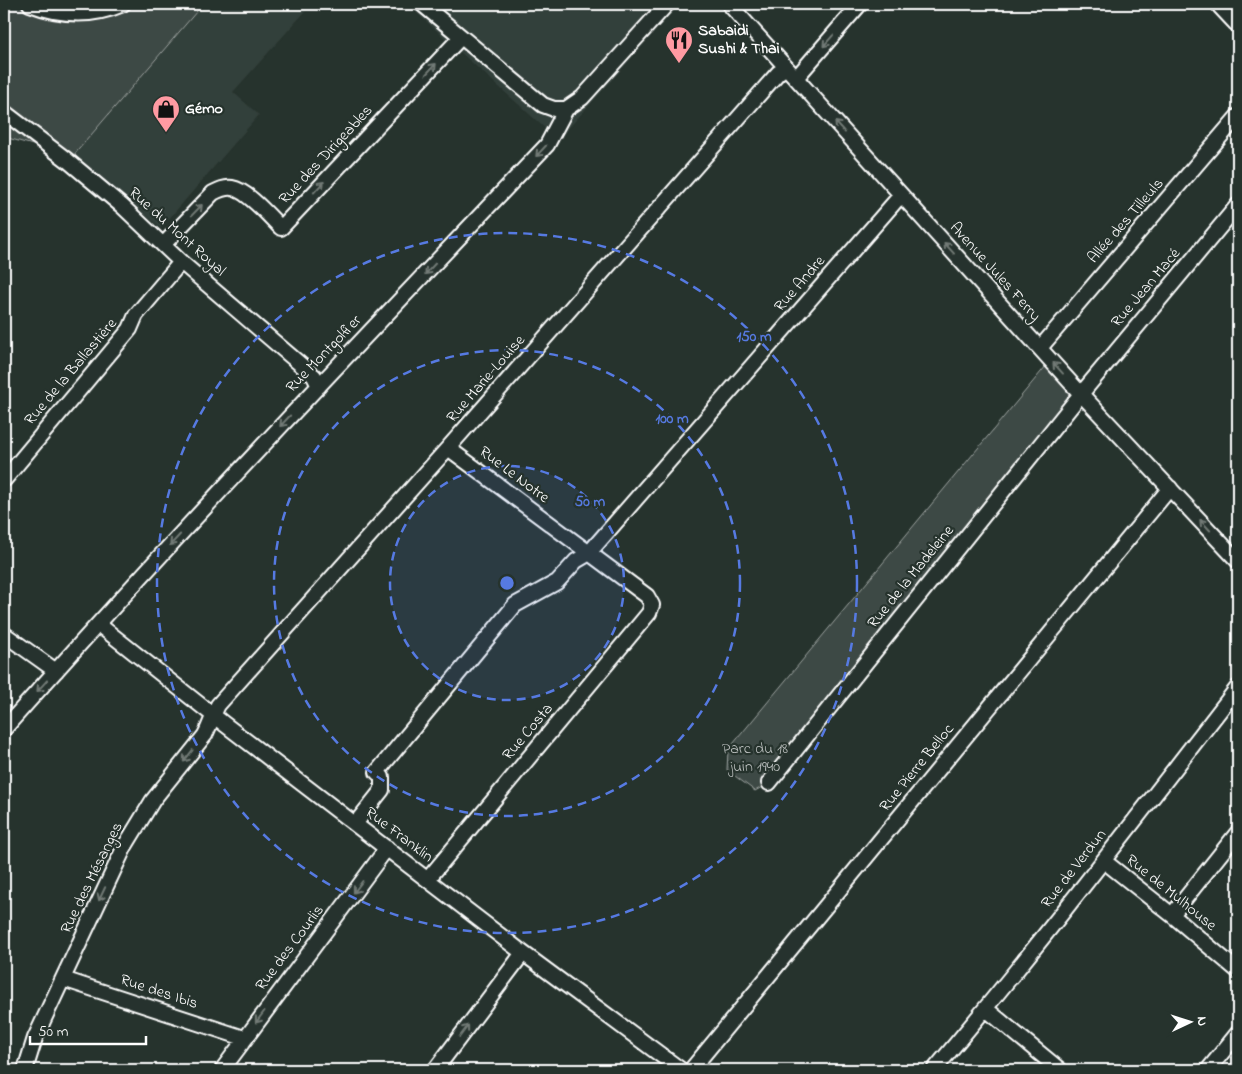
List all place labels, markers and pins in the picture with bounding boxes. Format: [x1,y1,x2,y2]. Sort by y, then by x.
place label: Sabaidi Sushi & Thai [698,19,780,61]
restaurant icon: Sabaidi Sushi & Thai [664,25,694,64]
shop icon: Gémo [151,94,181,133]
place label: Gémo [185,97,223,121]
centre of rings [498,574,516,592]

